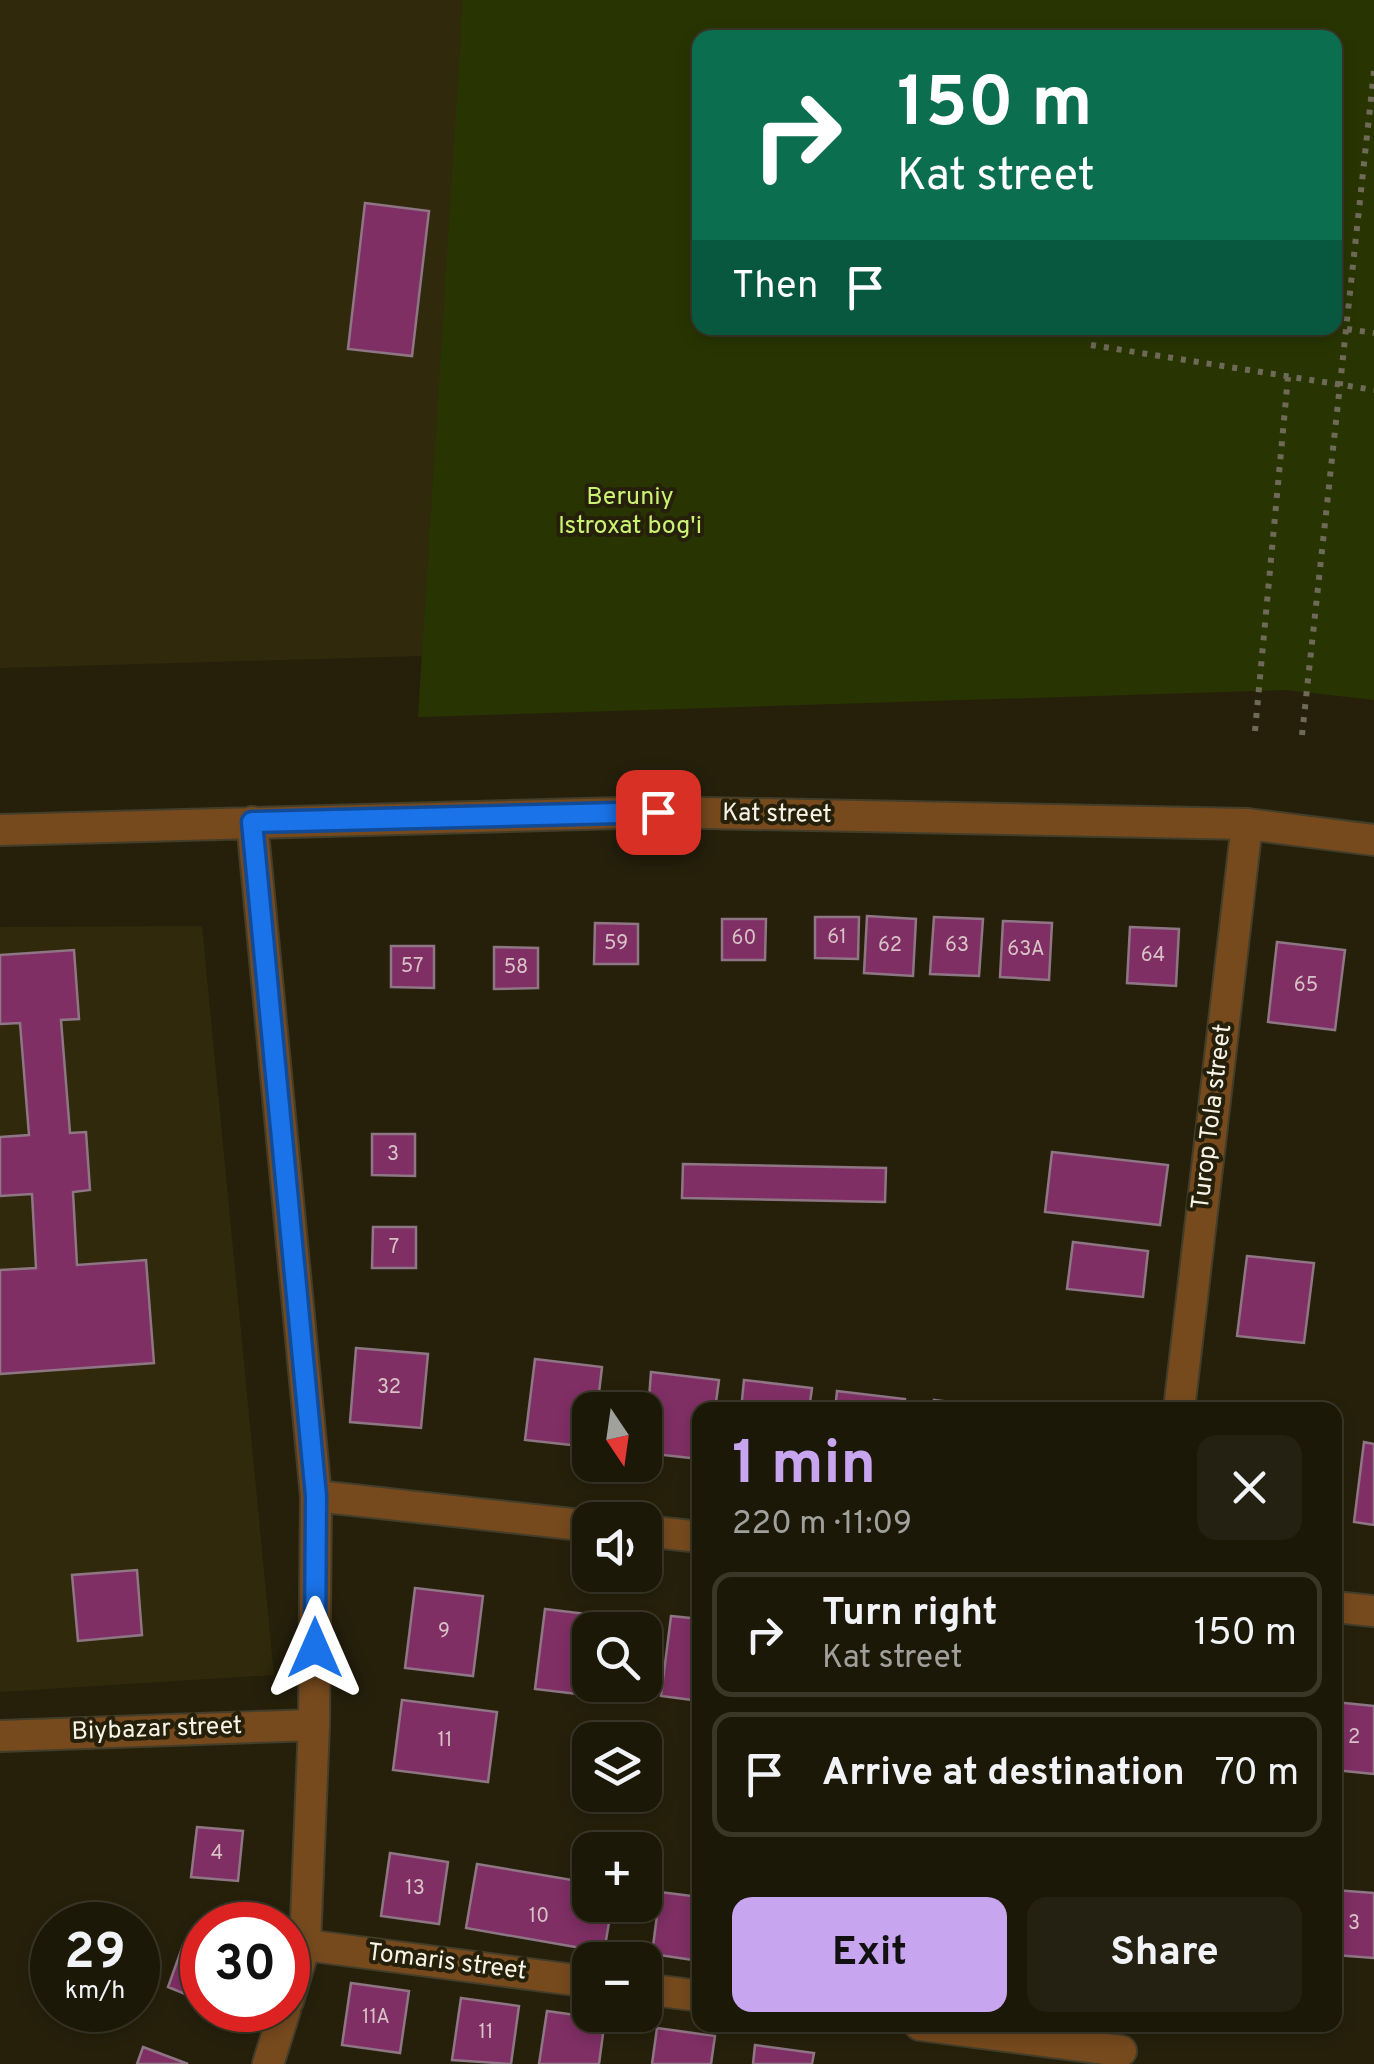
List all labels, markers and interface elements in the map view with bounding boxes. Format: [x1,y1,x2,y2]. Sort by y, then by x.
text: 150 m [897,62,1092,151]
icon: right [732,70,862,200]
text: Kat street [897,149,1095,206]
icon: arrive [838,260,893,315]
text: Then [732,263,818,312]
park label: Beruniy Istroxat bog'i [558,482,702,543]
pin [616,770,701,855]
icon: arrive [631,785,686,840]
street label: Kat street [722,798,832,832]
house number: 61 [827,925,847,951]
house number: 60 [732,926,756,952]
house number: 59 [604,931,628,957]
house number: 62 [878,933,902,959]
house number: 63 [945,933,969,959]
house number: 63A [1007,937,1045,963]
house number: 64 [1141,943,1165,969]
house number: 57 [401,954,423,980]
house number: 58 [504,955,528,981]
house number: 65 [1294,973,1318,999]
street label: Turop Tola street [1186,1022,1240,1212]
house number: 3 [387,1142,399,1168]
house number: 7 [389,1235,399,1261]
house number: 32 [377,1375,401,1401]
north arrow [572,1392,662,1482]
map controls [572,1392,662,2032]
text: 1 min [732,1429,876,1505]
button: close [1197,1435,1302,1540]
button: sound [572,1502,662,1592]
text: 220 m · 11:09 [732,1505,912,1545]
text: Turn right [822,1590,997,1639]
position arrow [263,1596,367,1700]
icon: right [737,1607,792,1662]
text: 150 m [1194,1610,1297,1659]
button: search [572,1612,662,1702]
house number: 9 [438,1619,450,1645]
text: Kat street [822,1639,963,1679]
street label: Biybazar street [71,1711,243,1749]
button: layers [572,1722,662,1812]
house number: 2 [1348,1725,1360,1751]
house number: 11 [438,1728,452,1754]
icon: arrive [737,1747,792,1802]
text: Arrive at destination [822,1750,1185,1799]
text: 70 m [1215,1750,1299,1799]
button: + [572,1832,662,1922]
house number: 4 [211,1841,223,1867]
house number: 13 [405,1876,425,1902]
button: Exit [732,1897,1007,2012]
button: Share [1027,1897,1302,2012]
speed limit sign: 30 [180,1902,310,2032]
house number: 10 [529,1904,549,1930]
house number: 3 [1348,1911,1360,1937]
text: 29 [64,1923,126,1986]
street label: Tomaris street [366,1937,528,1989]
button: − [572,1942,662,2032]
text: km/h [65,1976,125,2008]
house number: 11A [362,2005,390,2031]
house number: 11 [479,2020,493,2046]

